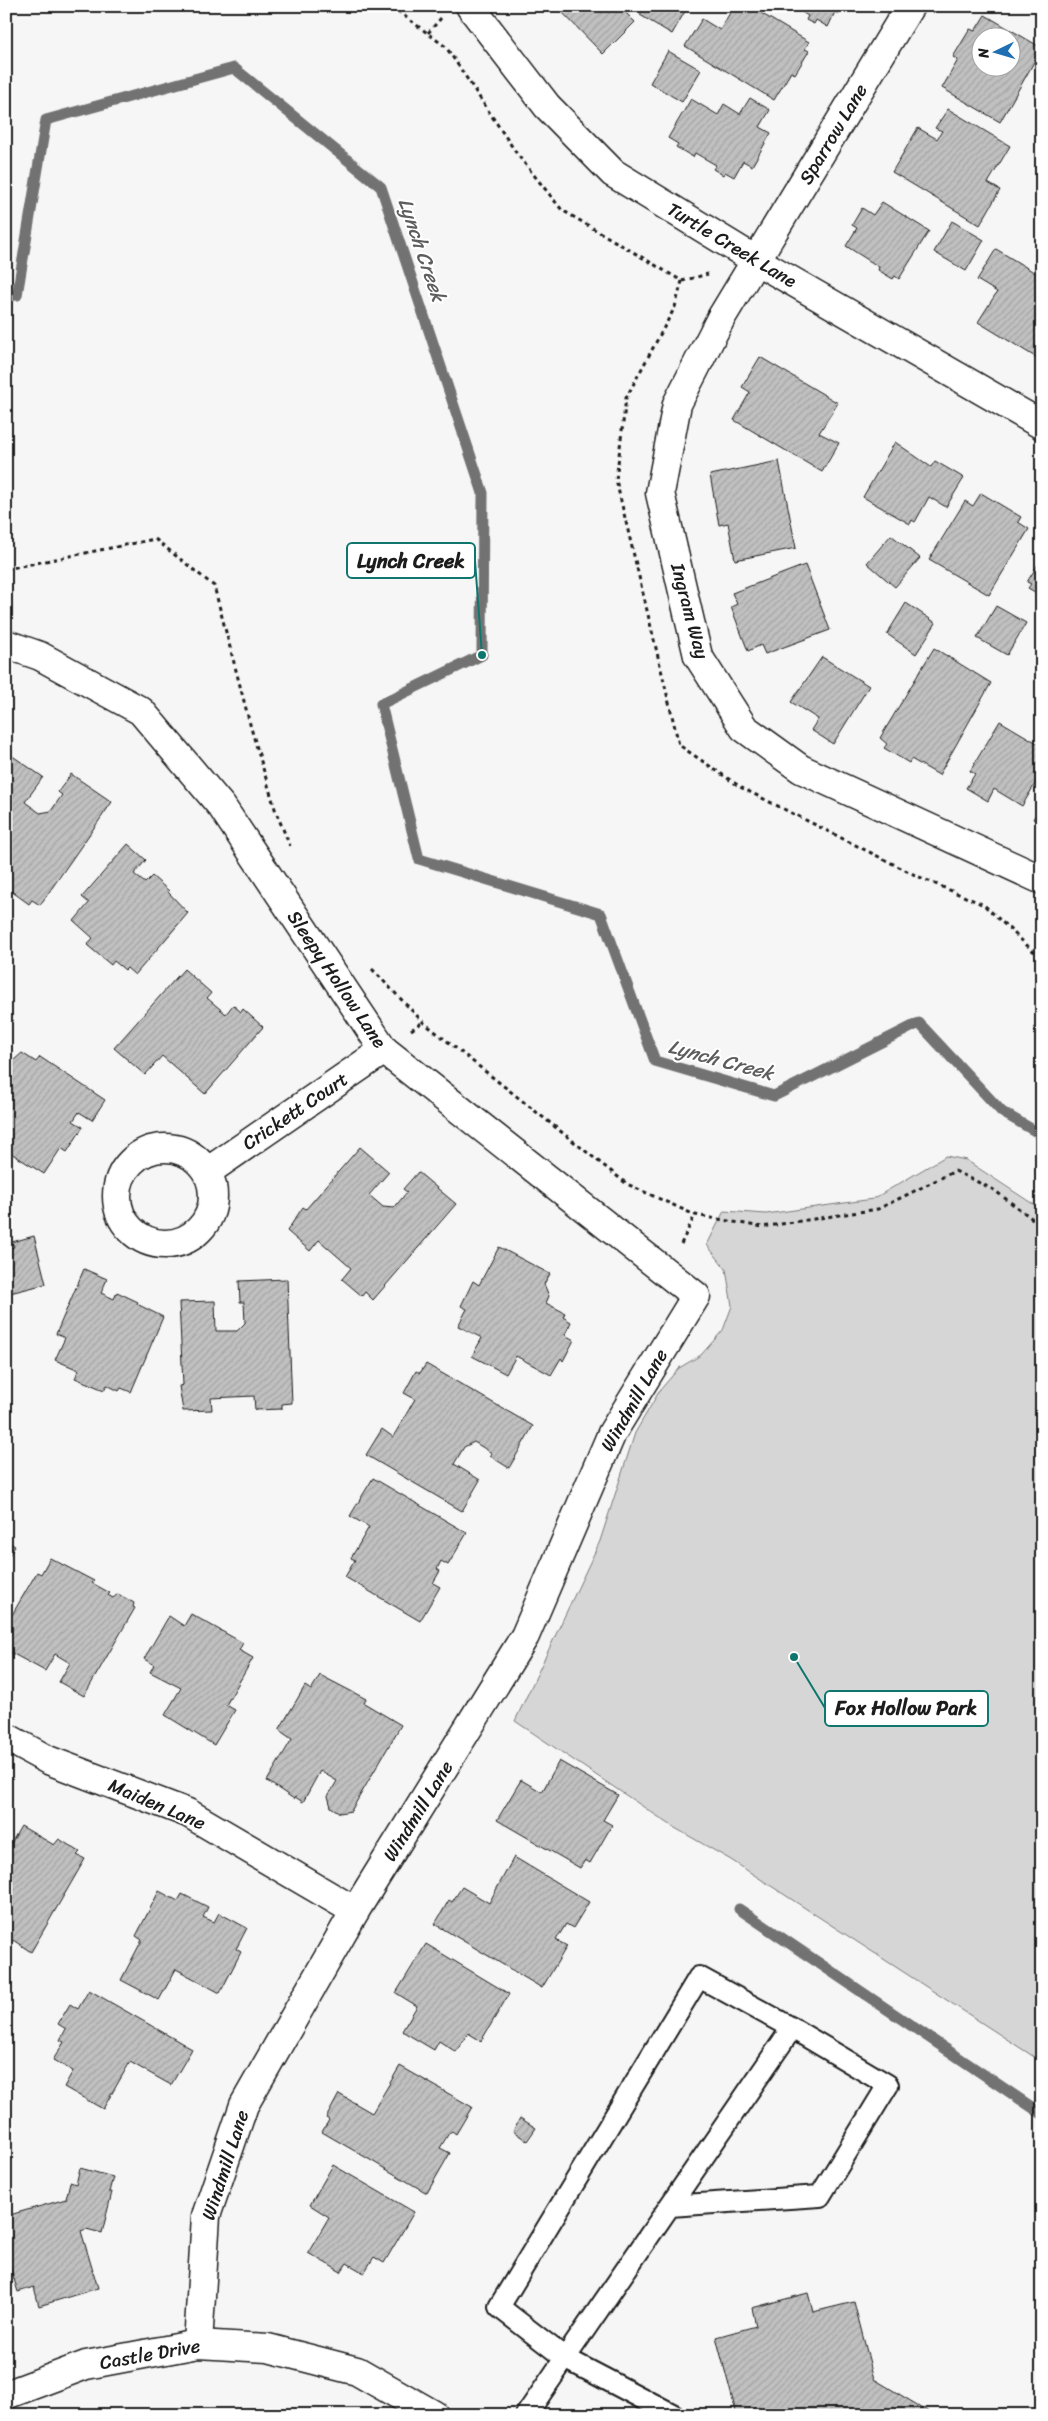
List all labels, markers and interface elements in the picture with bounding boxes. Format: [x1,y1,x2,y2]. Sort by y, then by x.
north arrow [970,28,1020,78]
text: N [971,47,997,60]
street label: Sparrow Lane [790,77,876,191]
water label: Lynch Creek [388,193,457,308]
street label: Turtle Creek Lane [661,193,803,297]
callout: Lynch Creek [347,543,475,578]
text: Lynch Creek [357,544,465,579]
street label: Ingram Way [661,558,719,663]
street label: Sleepy Hollow Lane [278,903,396,1055]
water label: Lynch Creek [664,1029,779,1091]
street label: Crickett Court [235,1063,355,1159]
street label: Windmill Lane [591,1342,677,1458]
callout: Fox Hollow Park [825,1691,988,1726]
text: Fox Hollow Park [834,1691,977,1726]
street label: Windmill Lane [374,1754,462,1868]
street label: Maiden Lane [103,1769,211,1839]
street label: Windmill Lane [192,2105,258,2224]
street label: Castle Drive [97,2329,203,2379]

